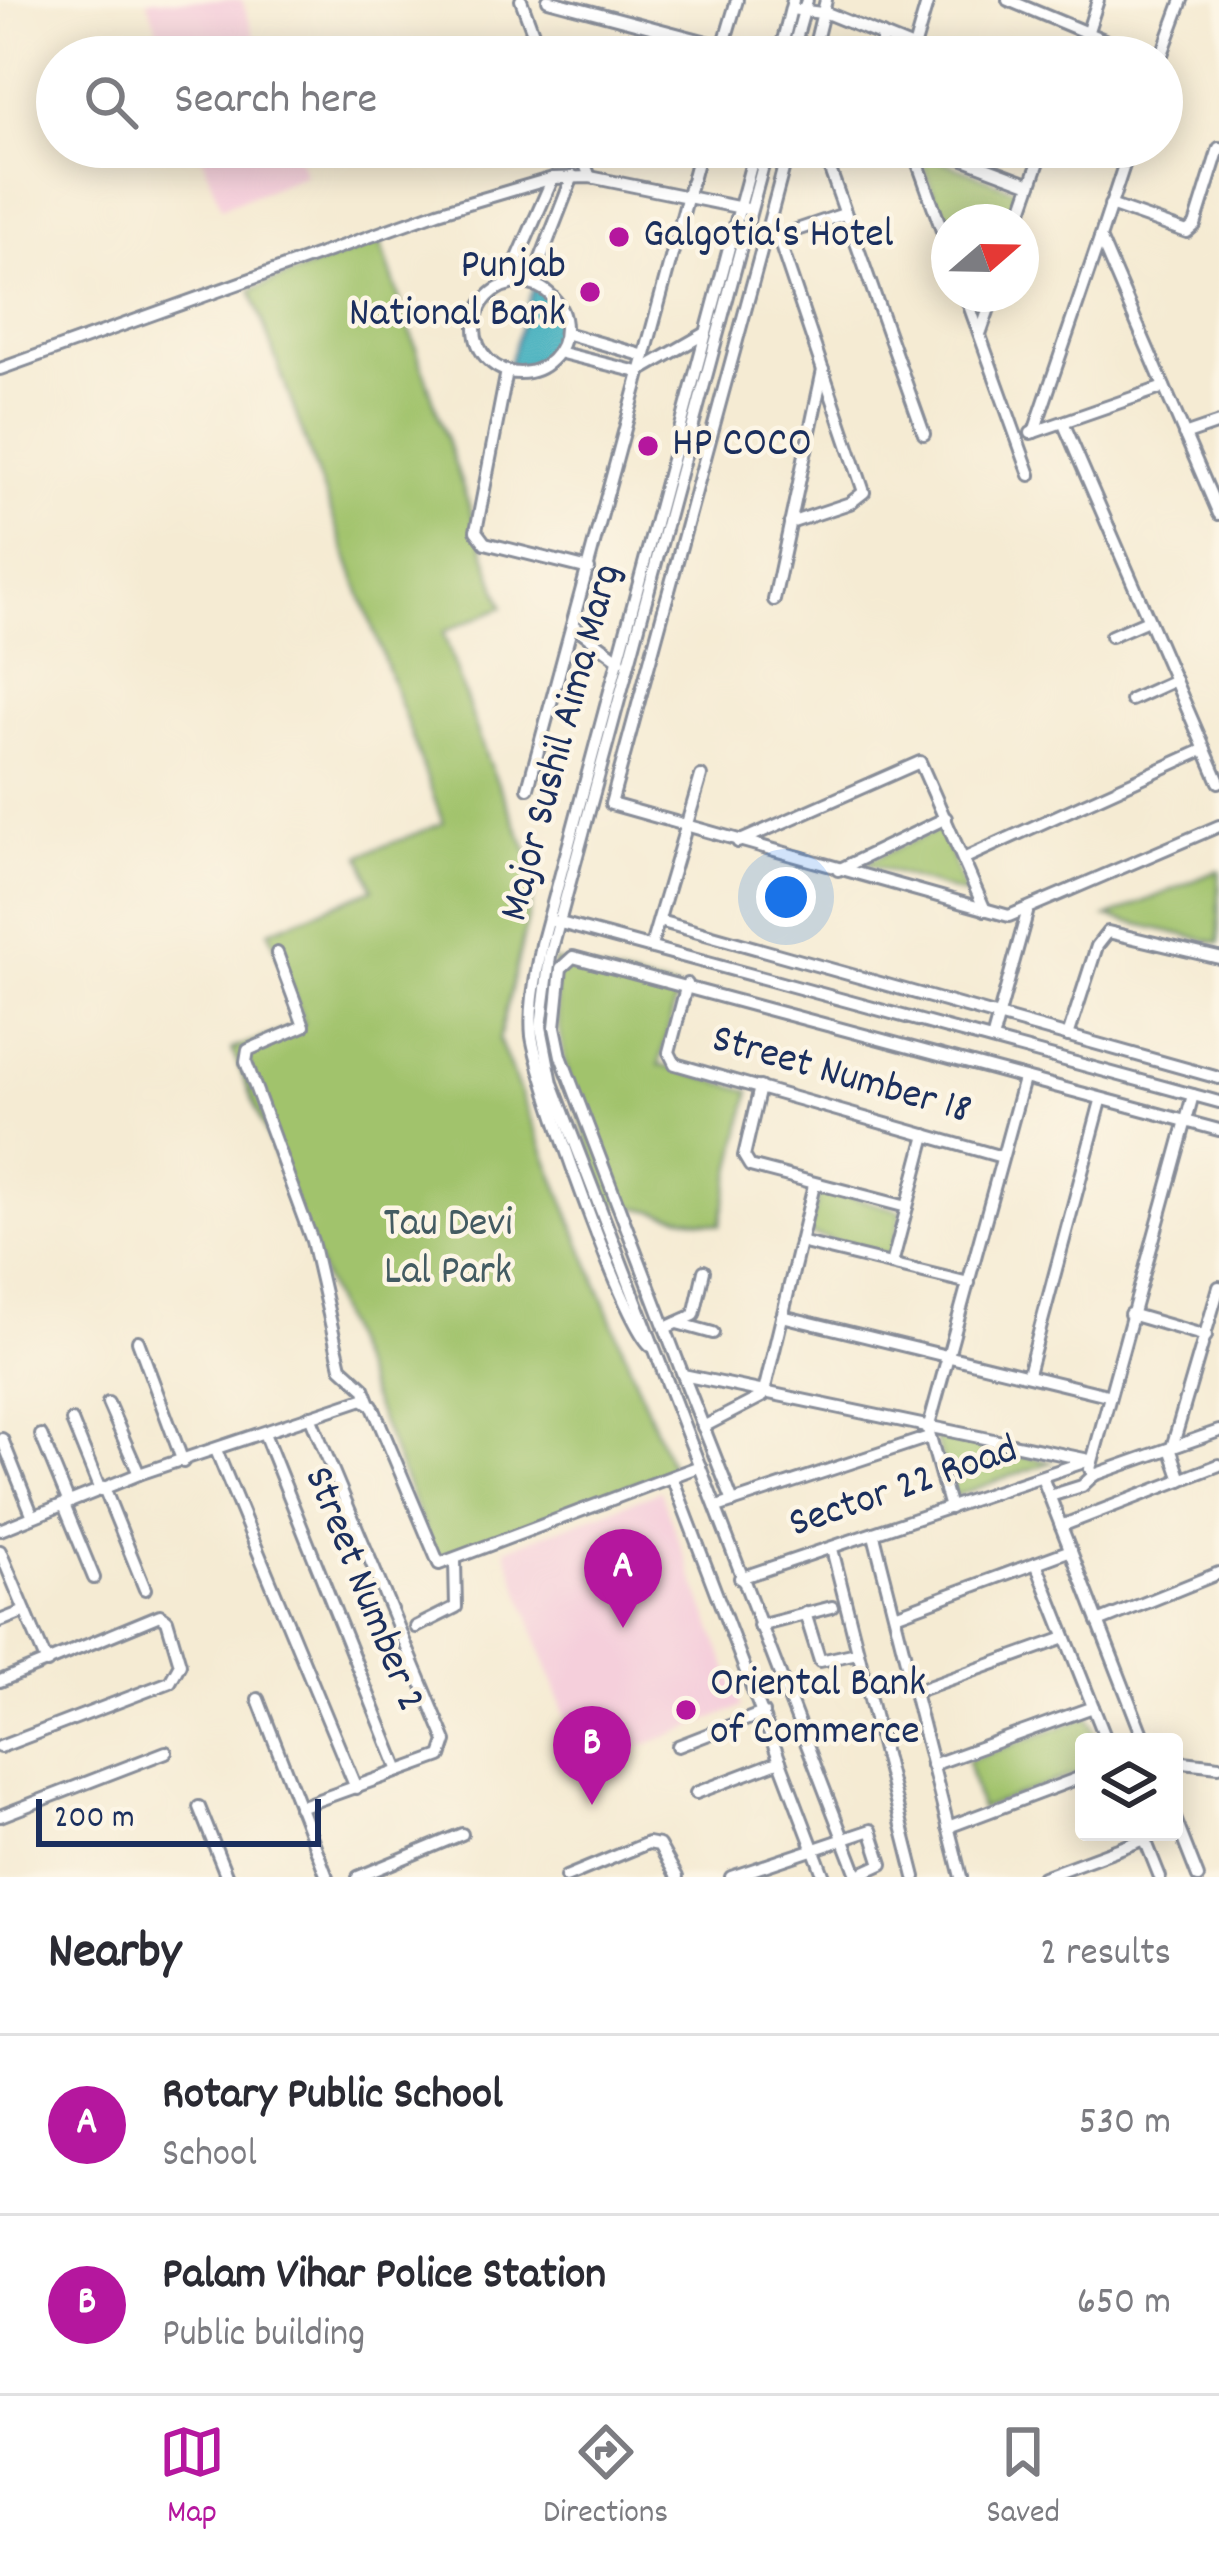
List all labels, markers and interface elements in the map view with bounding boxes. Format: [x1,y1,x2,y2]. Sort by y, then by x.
search box [36,36,1183,168]
icon: search [78,69,144,135]
text: Search here [174,70,377,134]
north arrow [931,204,1039,312]
place label: Galgotia's Hotel [643,207,894,267]
marker: Galgotia's Hotel [606,224,632,250]
place label: Punjab National Bank [349,238,566,346]
marker: Punjab National Bank [577,279,603,305]
place label: HP COCO [672,416,812,476]
marker: HP COCO [635,433,661,459]
street label: Major Sushil Aima Marg [487,558,639,928]
your location [756,867,816,927]
street label: Street Number 18 [704,1011,978,1143]
park label: Tau Devi Lal Park [383,1196,513,1304]
street label: Sector 22 Road [782,1422,1026,1556]
street label: Street Number 2 [286,1458,438,1722]
pin: A [584,1529,662,1628]
place label: Oriental Bank of Commerce [710,1656,926,1764]
marker: Oriental Bank of Commerce [673,1697,699,1723]
pin: B [553,1706,631,1805]
map controls [1075,1733,1183,1841]
button: layers [1075,1733,1183,1841]
scale bar [36,1793,321,1846]
text: 200 m [54,1796,135,1843]
text: Nearby [48,1919,181,1991]
text: 2 results [1040,1928,1171,1983]
text: Rotary Public School [162,2065,503,2129]
text: A [76,2097,98,2152]
text: 530 m [1079,2097,1171,2152]
text: School [162,2129,257,2184]
text: Palam Vihar Police Station [162,2245,606,2309]
text: B [78,2277,96,2332]
text: 650 m [1077,2277,1171,2332]
text: Public building [162,2309,365,2364]
tab: Map [159,2419,225,2538]
tab: Directions [543,2419,668,2538]
tab: Saved [986,2419,1060,2538]

